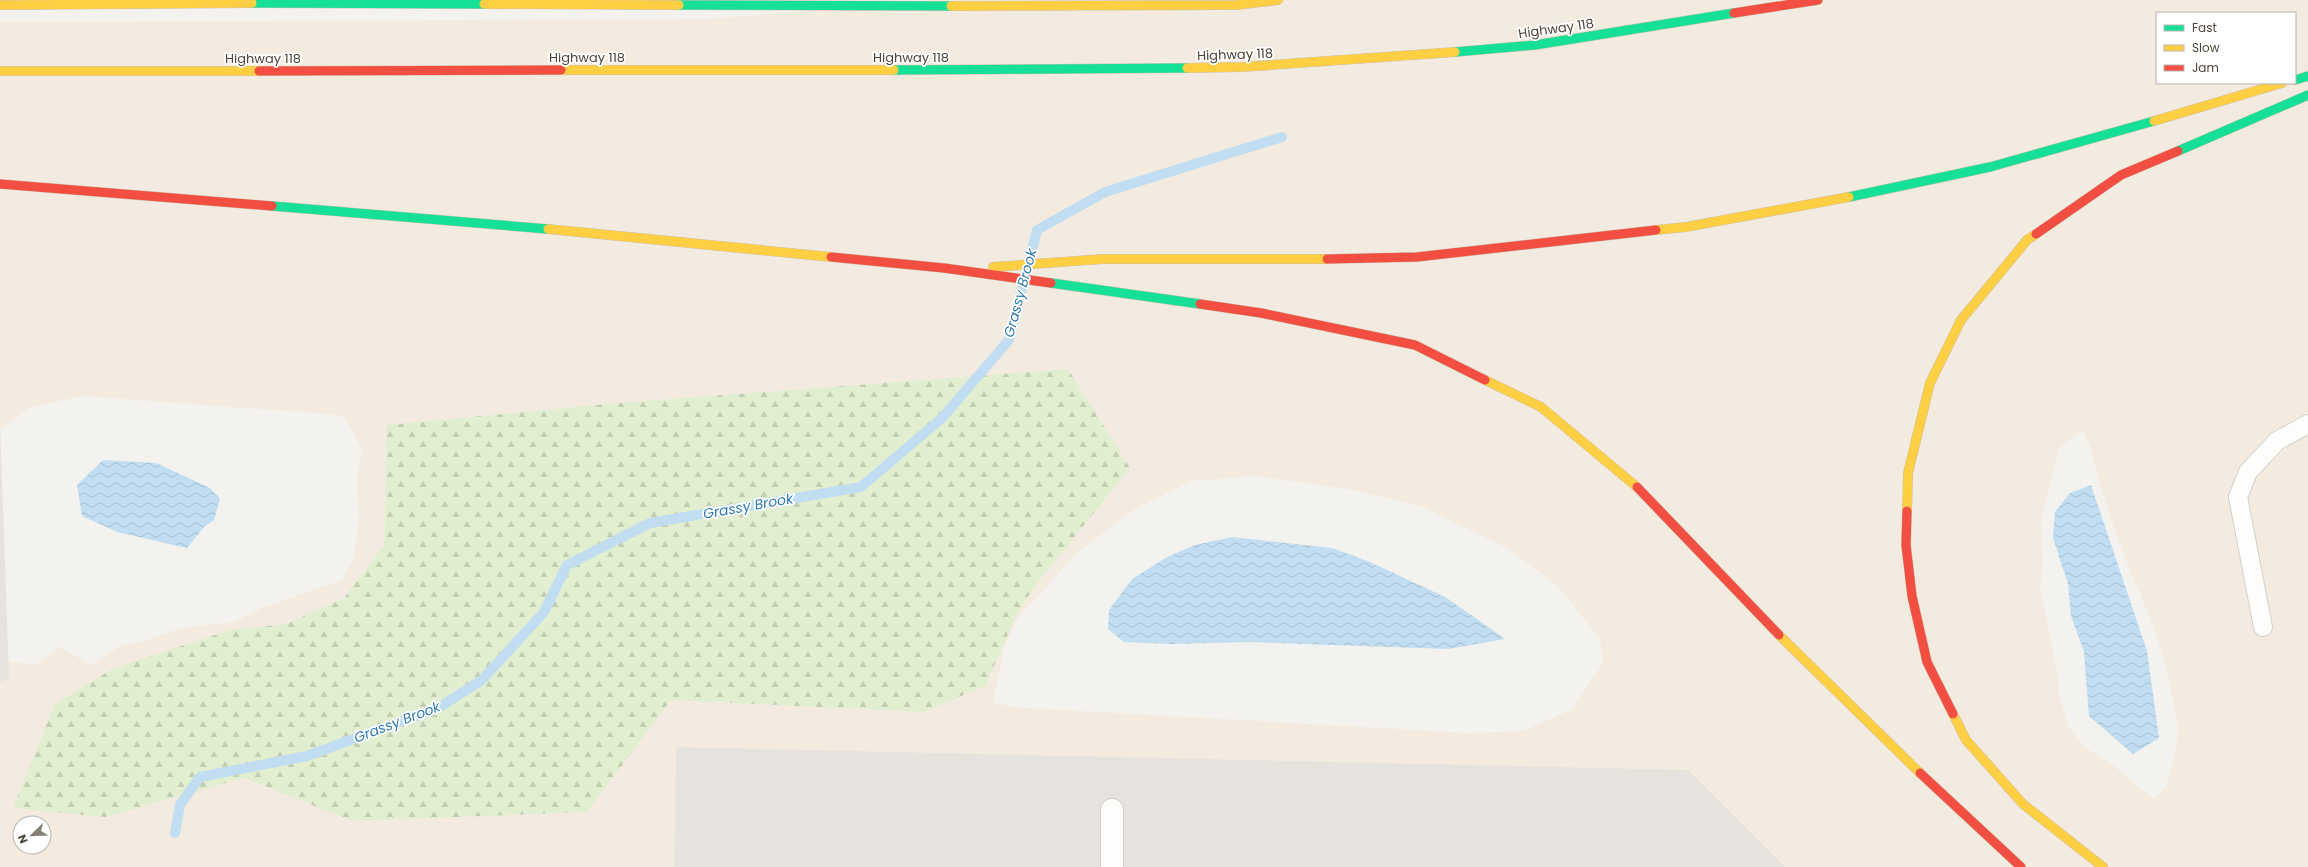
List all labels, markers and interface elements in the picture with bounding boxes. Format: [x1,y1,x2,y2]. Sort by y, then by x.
legend [2156,12,2296,84]
street label: Highway 118 [1517,14,1595,43]
text: Fast [2192,19,2217,36]
text: Slow [2192,39,2220,56]
street label: Highway 118 [1197,44,1273,65]
street label: Highway 118 [549,48,625,67]
street label: Highway 118 [873,48,949,67]
street label: Highway 118 [225,49,301,68]
text: Jam [2192,59,2219,76]
water label: Grassy Brook [999,246,1042,340]
water label: Grassy Brook [701,488,795,524]
water label: Grassy Brook [351,696,444,748]
north arrow [12,815,52,855]
text: N [14,832,32,846]

